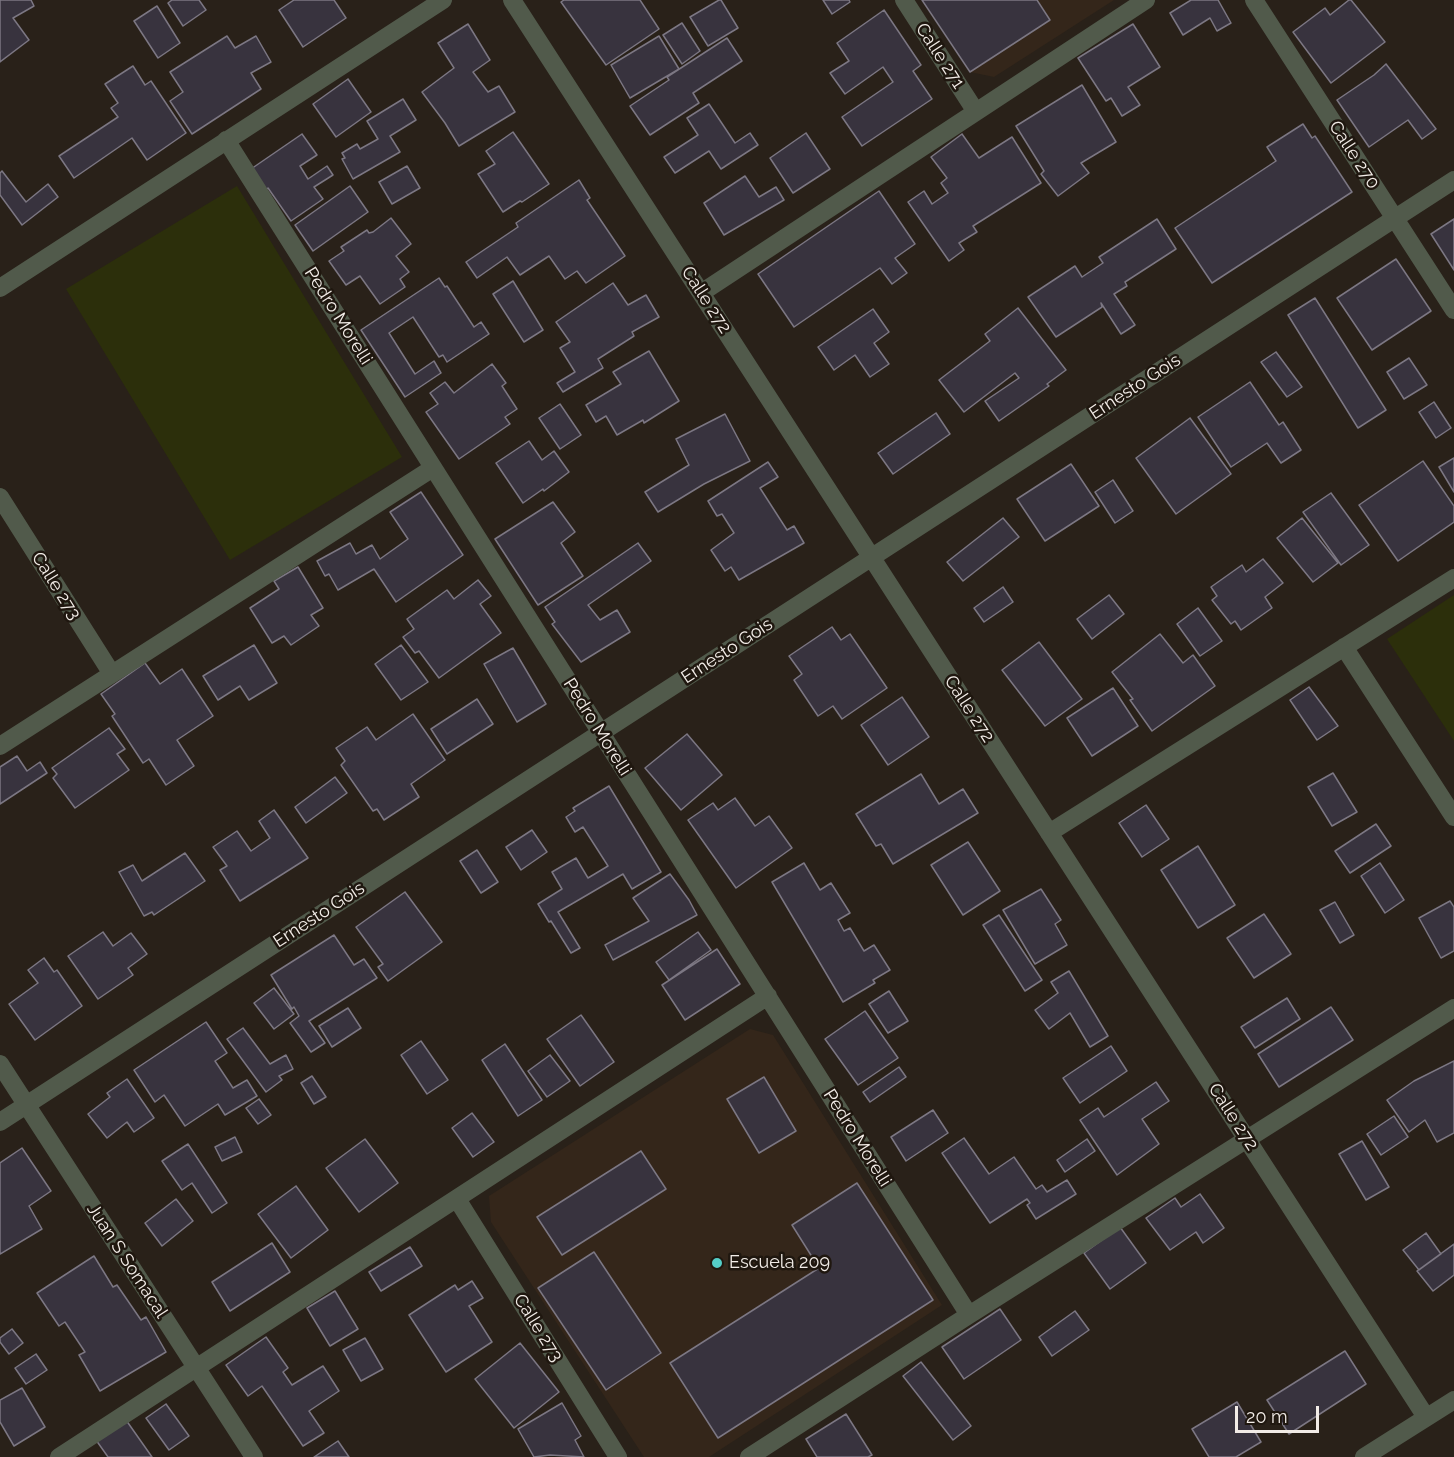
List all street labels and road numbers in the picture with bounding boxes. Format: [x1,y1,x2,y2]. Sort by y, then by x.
street label: Calle 271 [911,19,969,93]
street label: Calle 270 [1324,117,1384,193]
street label: Calle 272 [676,262,736,338]
street label: Pedro Morelli [299,263,377,369]
street label: Ernesto Gois [1085,350,1185,424]
street label: Calle 273 [27,548,85,624]
street label: Ernesto Gois [677,614,777,688]
street label: Calle 272 [939,671,999,747]
street label: Pedro Morelli [558,674,636,780]
street label: Ernesto Gois [269,878,369,952]
street label: Calle 272 [1203,1079,1263,1155]
street label: Pedro Morelli [818,1085,896,1191]
street label: Juan S Somacal [82,1200,172,1322]
street label: Calle 273 [509,1290,567,1366]

